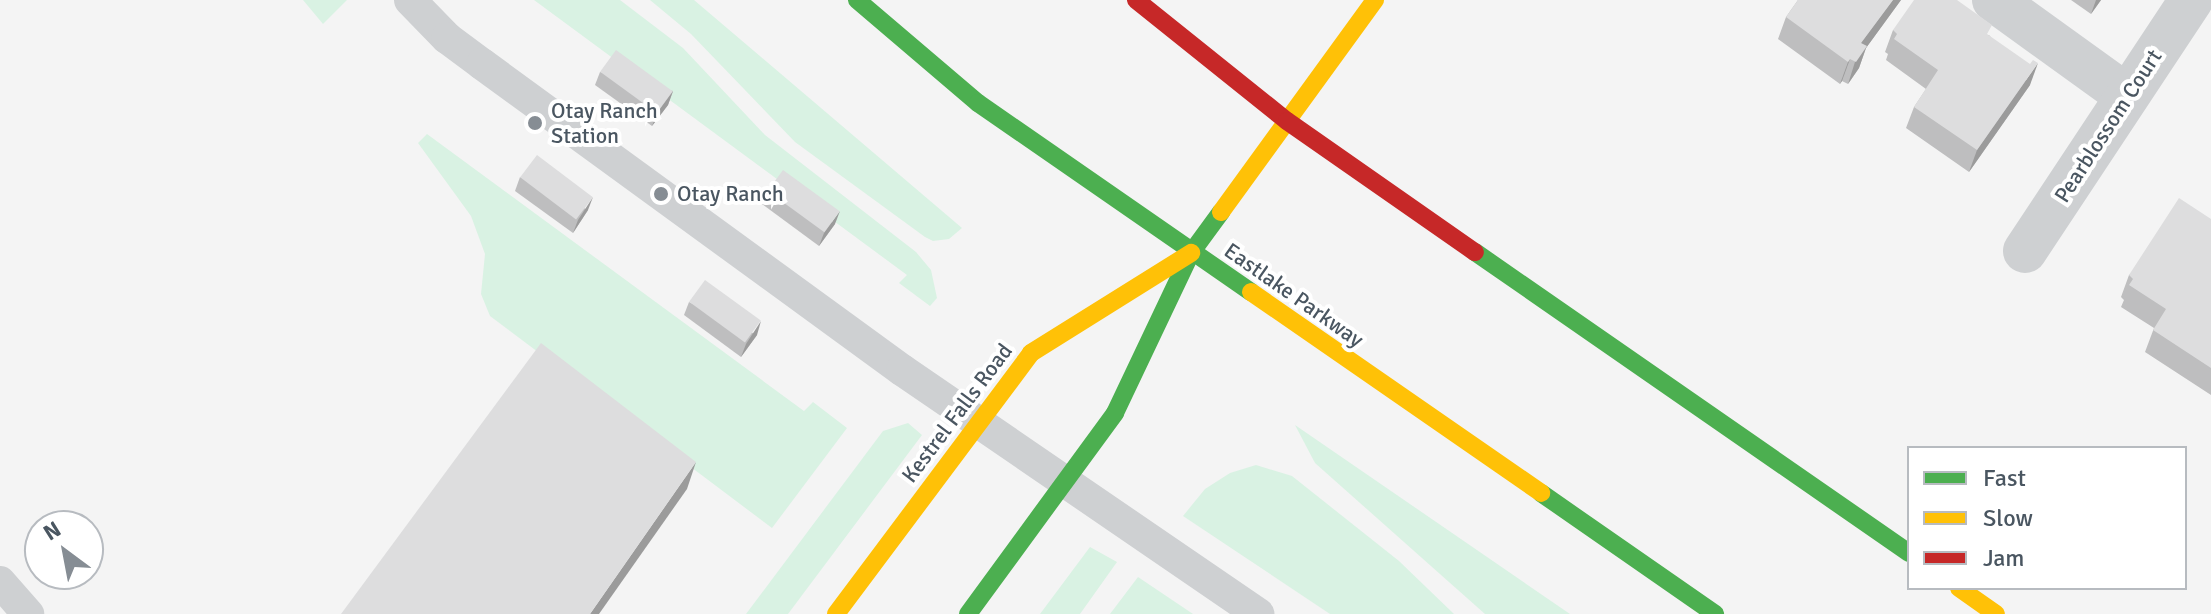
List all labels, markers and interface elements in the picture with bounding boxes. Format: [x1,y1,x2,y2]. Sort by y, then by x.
street label: Pearblossom Court [2049,44,2167,208]
place label: Otay Ranch Station [551,97,658,148]
marker: Otay Ranch Station [526,114,544,132]
place label: Otay Ranch [677,181,784,207]
marker: Otay Ranch [652,185,670,203]
street label: Eastlake Parkway [1219,237,1369,353]
street label: Kestrel Falls Road [896,338,1018,488]
legend [1907,446,2187,590]
text: Fast [1983,463,2026,493]
text: Slow [1983,503,2033,533]
north arrow [24,510,104,590]
text: N [38,515,66,546]
text: Jam [1983,543,2024,573]

